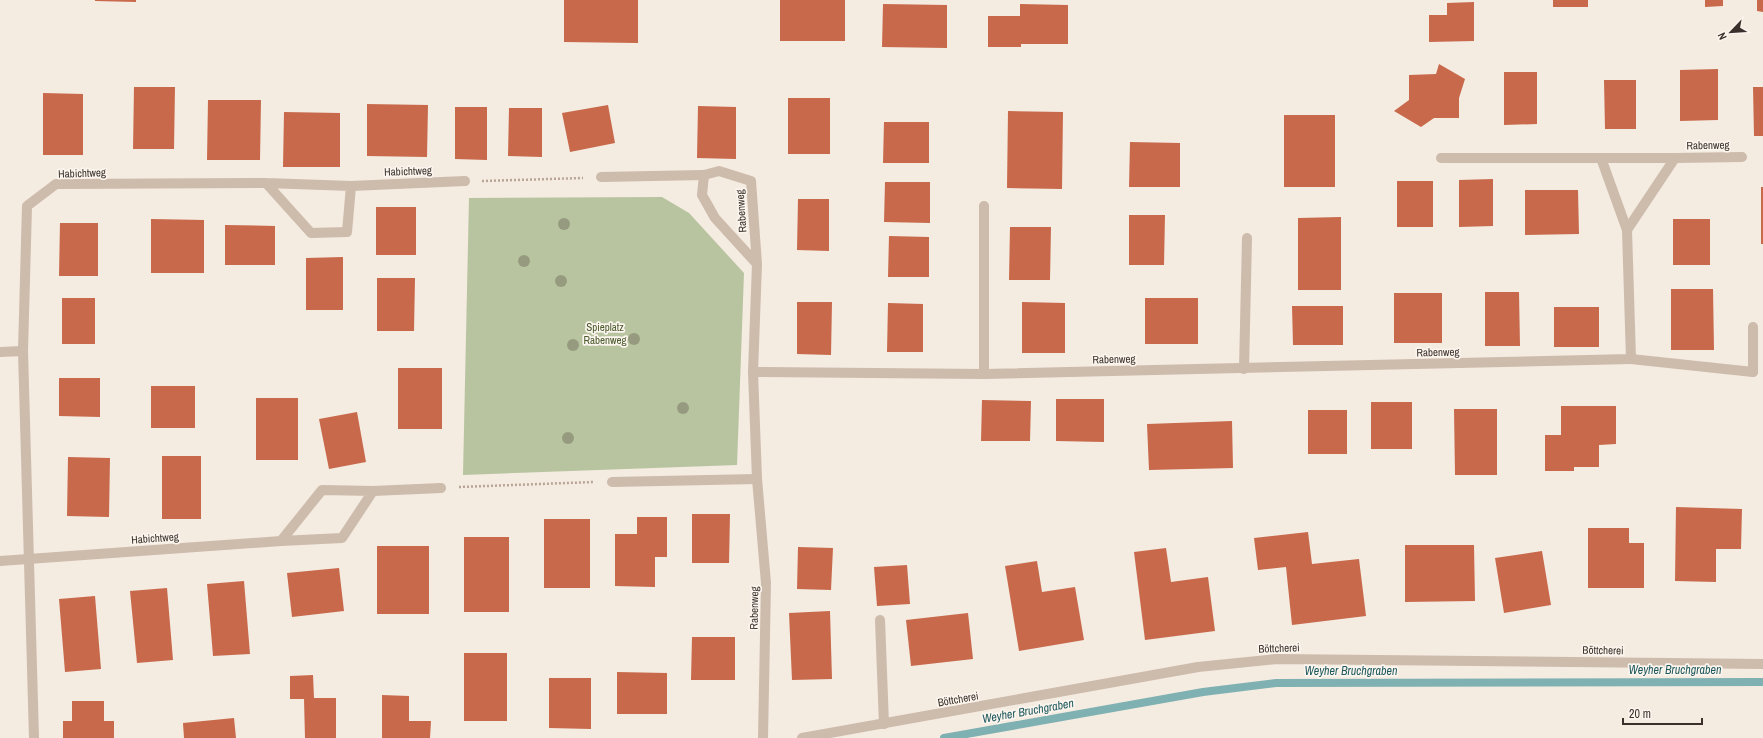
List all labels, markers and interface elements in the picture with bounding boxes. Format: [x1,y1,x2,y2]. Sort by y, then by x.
north arrow [1711,12,1751,52]
text: N [1714,30,1730,42]
street label: Rabenweg [1686,138,1730,152]
street label: Habichtweg [384,163,432,179]
street label: Habichtweg [58,165,106,181]
street label: Rabenweg [733,189,749,233]
park label: Spieplatz Rabenweg [583,320,627,347]
street label: Rabenweg [1416,345,1460,359]
street label: Rabenweg [1092,352,1136,366]
street label: Habichtweg [131,529,179,547]
street label: Rabenweg [747,586,761,630]
street label: Böttcherei [1258,640,1300,656]
street label: Böttcherei [1582,643,1624,657]
water label: Weyher Bruchgraben [1629,662,1721,678]
water label: Weyher Bruchgraben [1305,663,1397,679]
street label: Böttcherei [937,689,979,709]
water label: Weyher Bruchgraben [981,695,1075,727]
scale bar [1623,700,1702,726]
text: 20 m [1629,706,1651,722]

